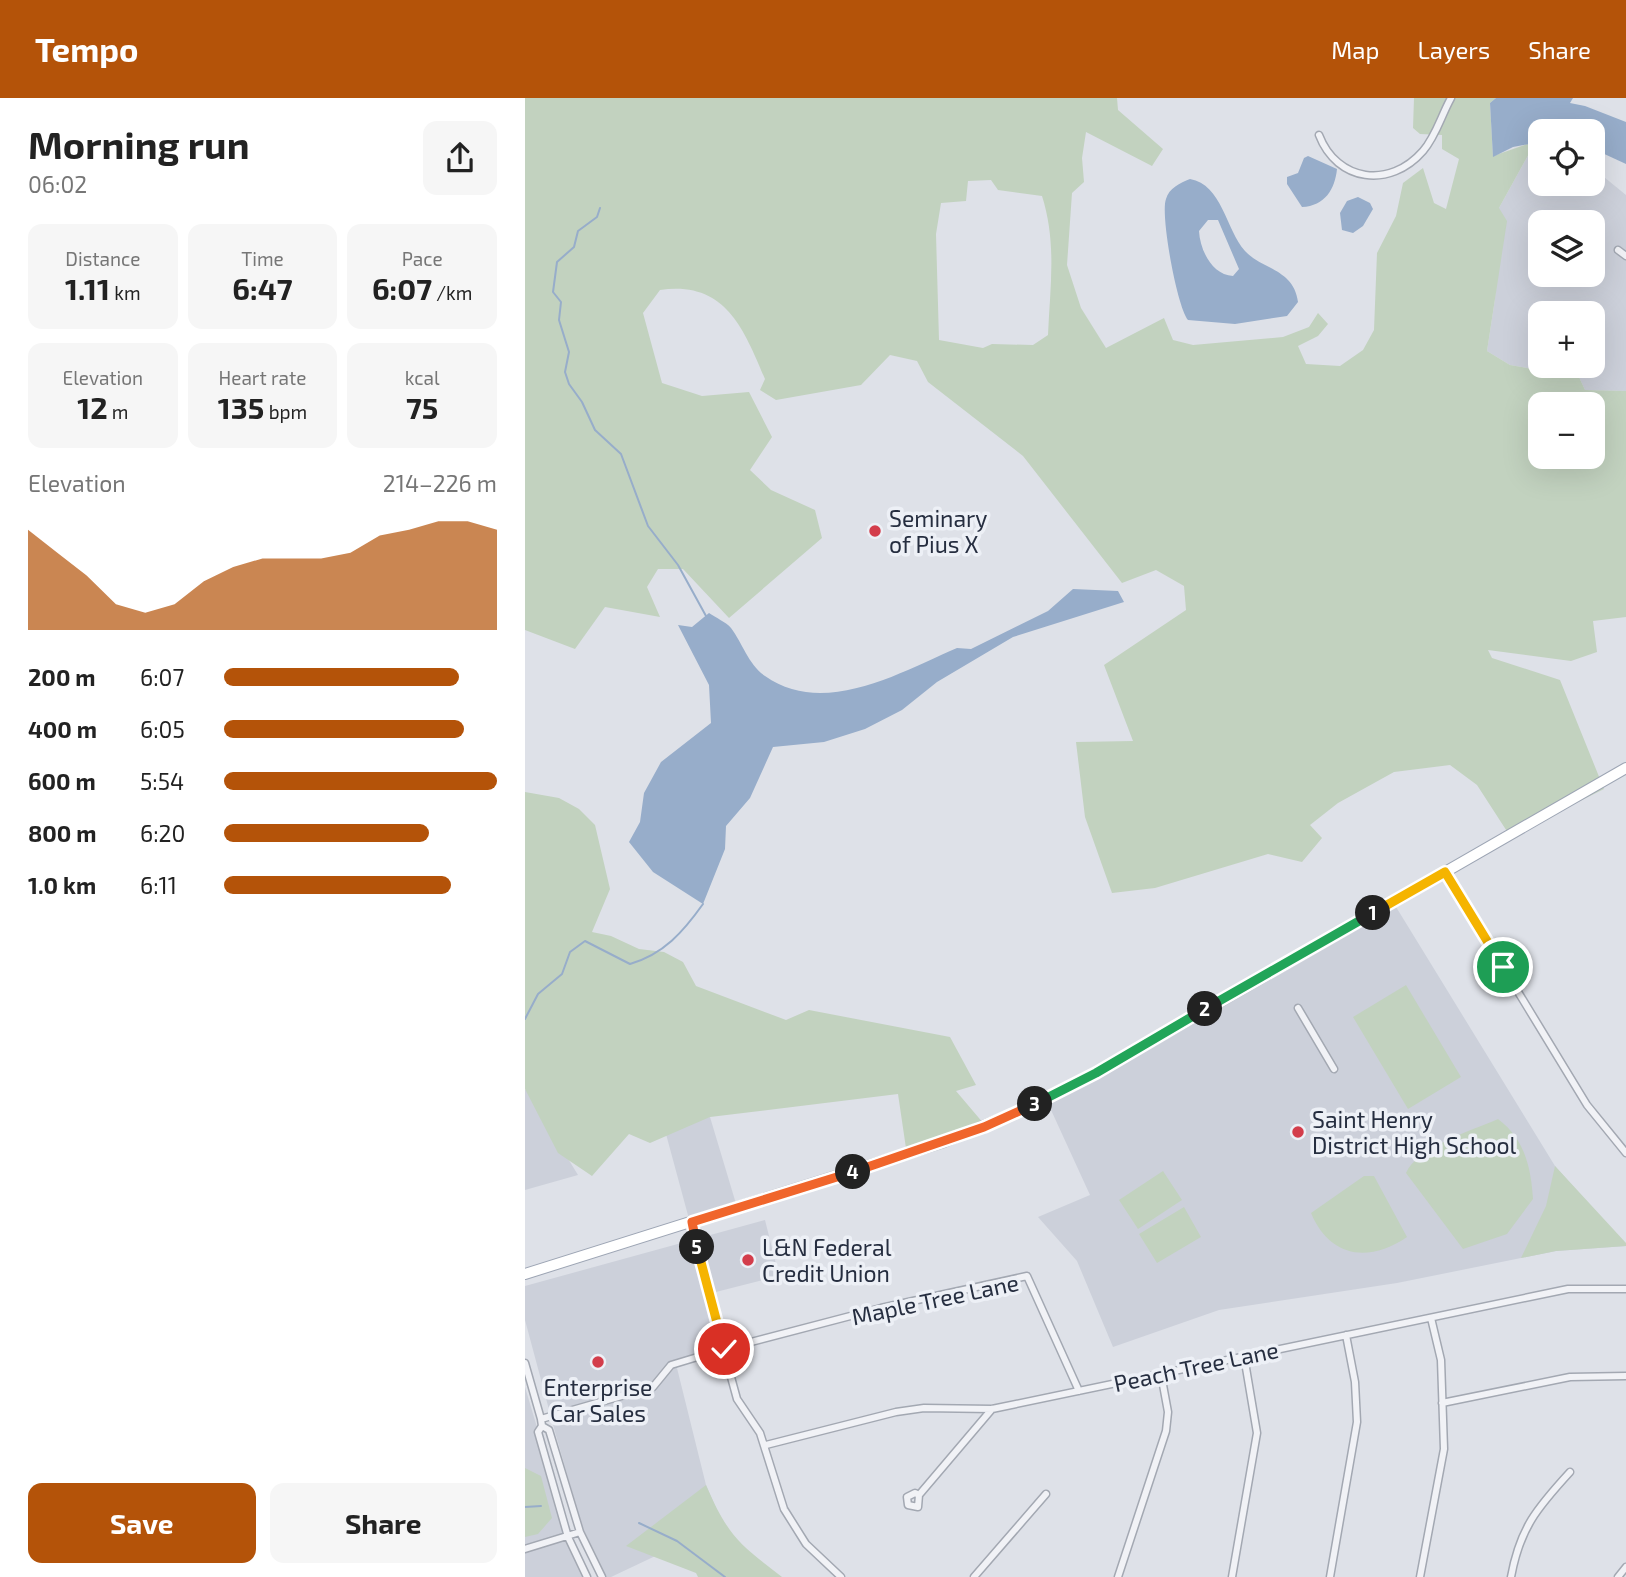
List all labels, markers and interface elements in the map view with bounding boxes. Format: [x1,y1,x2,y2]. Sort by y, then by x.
text: Tempo [35,29,139,69]
text: Map [1331,35,1379,64]
text: Layers [1417,35,1490,64]
text: Share [1528,35,1591,64]
map controls [1528,119,1605,469]
button: locate [1528,119,1605,196]
text: Morning run [28,121,249,167]
button: share [423,121,497,195]
text: 06:02 [28,170,87,198]
button: layers [1528,210,1605,287]
text: Distance [65,247,140,270]
text: Time [241,247,284,270]
text: Pace [402,247,443,270]
text: 1.11 [65,270,110,306]
text: 6:47 [232,270,293,306]
text: 6:07 [372,270,432,306]
text: km [110,281,141,304]
text: /km [432,281,472,304]
button: + [1528,301,1605,378]
text: Elevation [63,366,143,389]
text: Heart rate [219,366,306,389]
text: kcal [405,366,440,389]
text: 12 [77,389,108,425]
text: 135 [218,389,264,425]
text: 75 [406,389,438,425]
button: − [1528,392,1605,469]
text: m [108,400,128,423]
text: bpm [264,400,307,423]
text: Elevation [28,469,126,497]
text: 214–226 m [383,469,497,497]
place label: Seminary of Pius X [889,504,988,558]
marker: Seminary of Pius X [867,523,883,539]
text: 200 m [28,663,96,691]
text: 6:07 [140,663,184,691]
text: 400 m [28,715,97,743]
text: 6:05 [140,715,185,743]
text: 600 m [28,767,96,795]
text: 5:54 [140,767,184,795]
text: 800 m [28,819,97,847]
text: 6:20 [140,819,185,847]
text: 1.0 km [28,871,96,899]
text: 6:11 [140,871,177,899]
pin: 1 [1355,896,1391,930]
text: 1 [1368,901,1377,924]
pin [1473,937,1533,997]
icon: arrive [1484,948,1522,986]
pin: 2 [1187,992,1223,1026]
text: 2 [1199,997,1210,1020]
pin: 3 [1017,1086,1053,1122]
text: 3 [1029,1092,1040,1115]
place label: Saint Henry District High School [1312,1105,1517,1159]
marker: Saint Henry District High School [1290,1124,1306,1140]
pin: 4 [835,1154,871,1190]
text: 4 [846,1160,859,1183]
pin: 5 [679,1230,715,1264]
place label: L&N Federal Credit Union [762,1233,892,1287]
text: 5 [691,1235,702,1258]
marker: L&N Federal Credit Union [740,1252,756,1268]
street label: Maple Tree Lane [849,1268,1021,1330]
pin [694,1319,754,1379]
icon: check [705,1330,743,1368]
street label: Peach Tree Lane [1111,1335,1281,1397]
marker: Enterprise Car Sales [590,1354,606,1370]
place label: Enterprise Car Sales [544,1373,652,1427]
button: Save [28,1483,256,1563]
button: Share [270,1483,497,1563]

